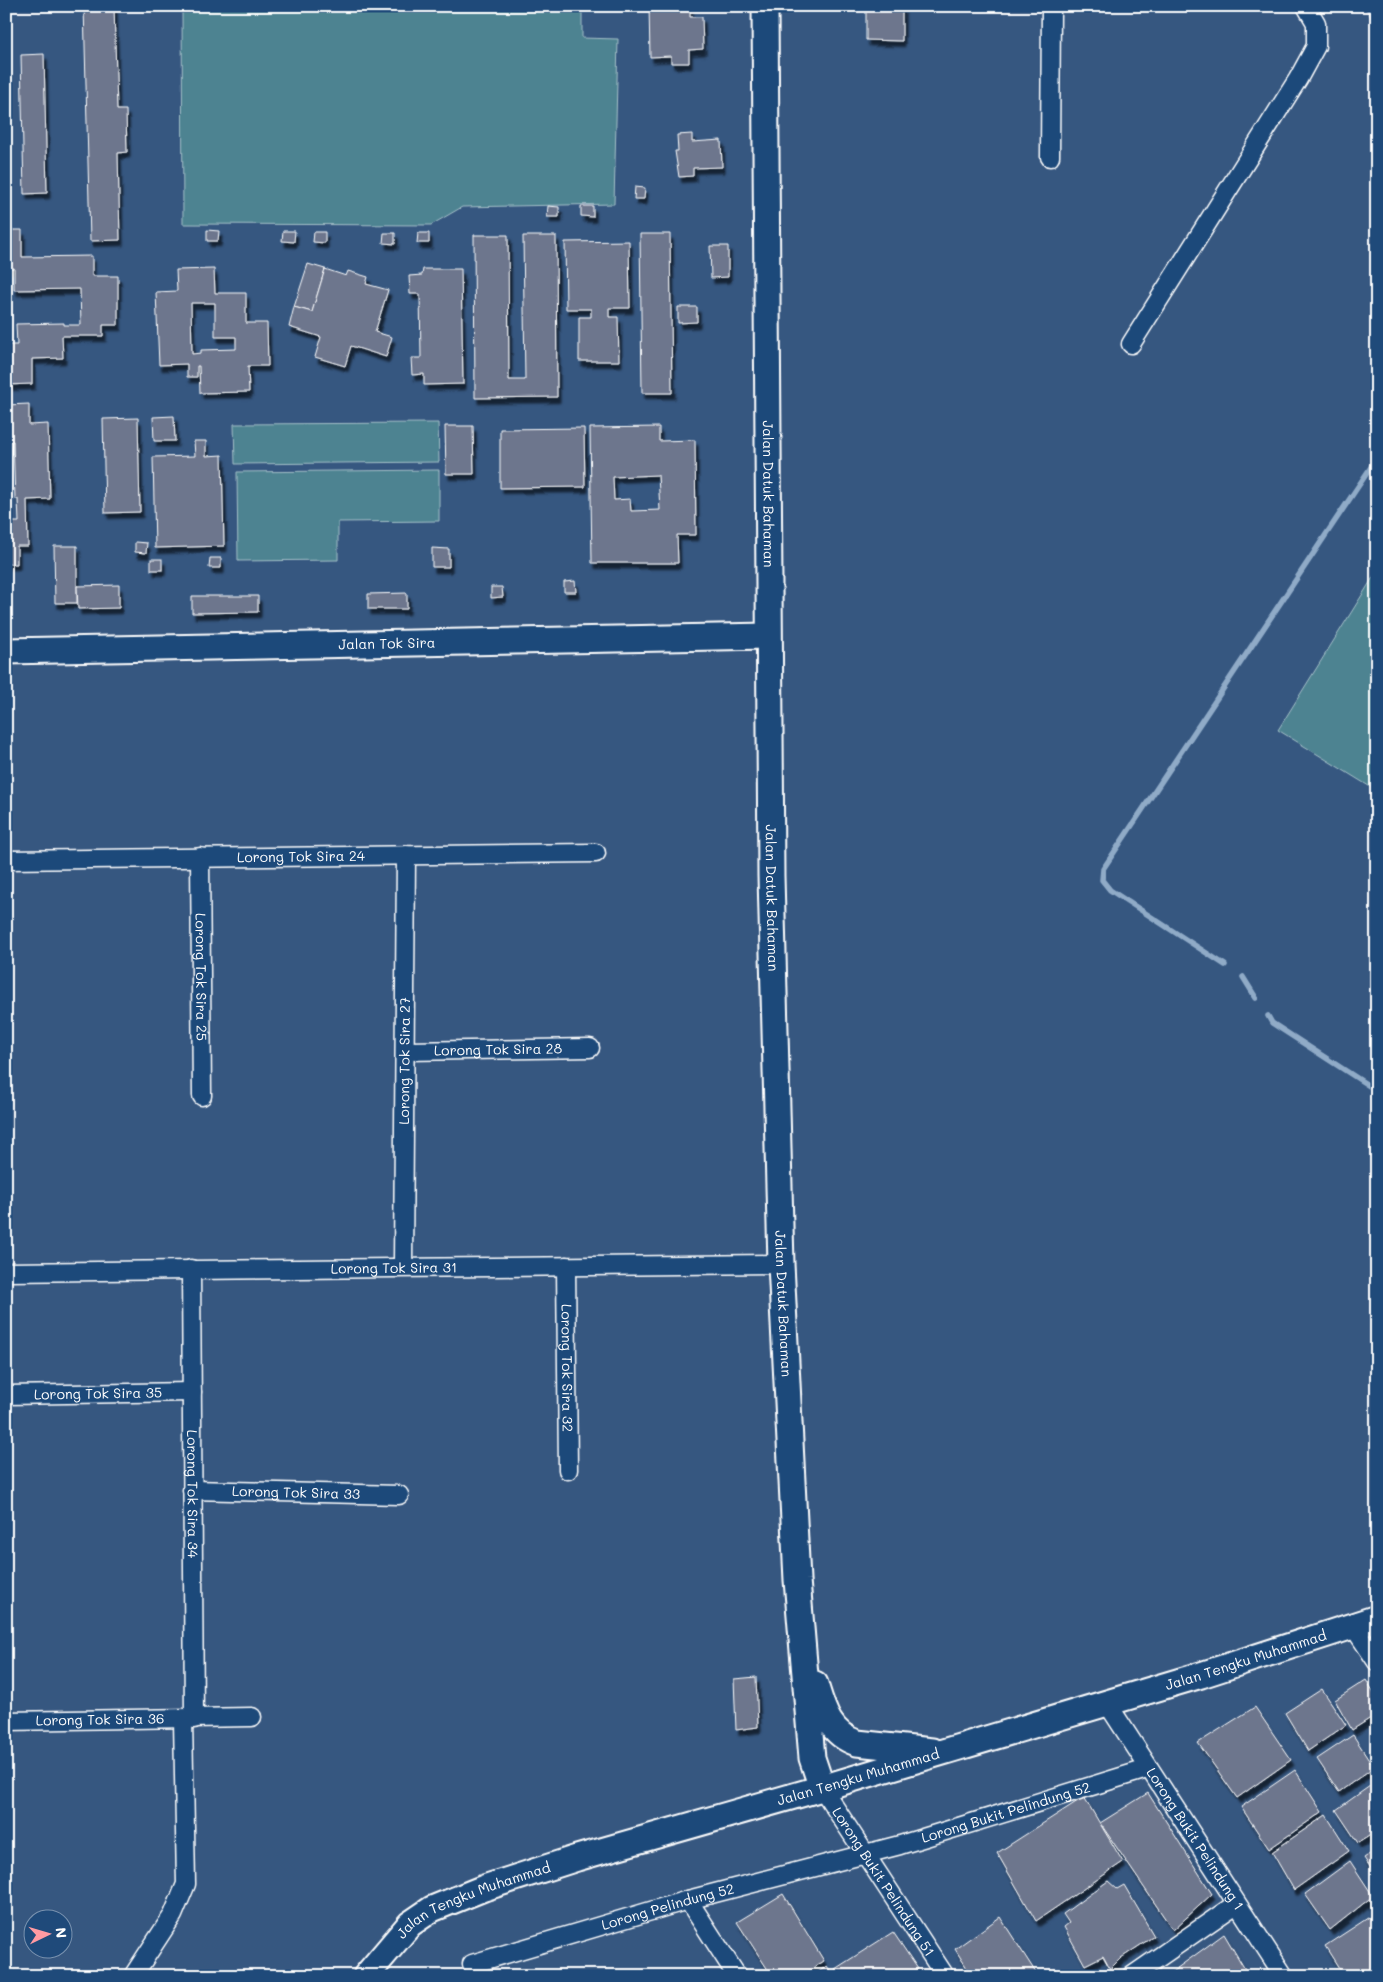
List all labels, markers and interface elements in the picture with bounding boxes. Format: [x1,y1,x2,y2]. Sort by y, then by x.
street label: Jalan Datuk Bahaman [759,421,779,567]
street label: Jalan Tok Sira [338,633,436,653]
street label: Jalan Datuk Bahaman [762,825,783,972]
street label: Lorong Tok Sira 24 [237,846,366,866]
street label: Lorong Tok Sira 25 [191,913,212,1041]
street label: Lorong Tok Sira 27 [394,997,414,1125]
street label: Lorong Tok Sira 28 [434,1038,562,1060]
street label: Jalan Datuk Bahaman [771,1230,797,1378]
street label: Lorong Tok Sira 31 [331,1257,457,1278]
street label: Lorong Tok Sira 32 [557,1304,578,1432]
street label: Lorong Tok Sira 35 [34,1382,162,1404]
street label: Lorong Tok Sira 34 [183,1430,203,1559]
street label: Lorong Tok Sira 33 [232,1481,360,1503]
street label: Jalan Tengku Muhammad [1163,1625,1329,1694]
street label: Lorong Tok Sira 36 [36,1708,164,1730]
street label: Jalan Tengku Muhammad [775,1744,941,1809]
street label: Lorong Bukit Pelindung 1 [1142,1764,1249,1914]
street label: Lorong Bukit Pelindung 52 [919,1777,1093,1847]
street label: Lorong Bukit Pelindung 51 [828,1803,939,1960]
street label: Jalan Tengku Muhammad [392,1857,553,1942]
street label: Lorong Pelindung 52 [599,1878,736,1934]
north arrow [22,1910,72,1960]
text: N [52,1927,71,1939]

